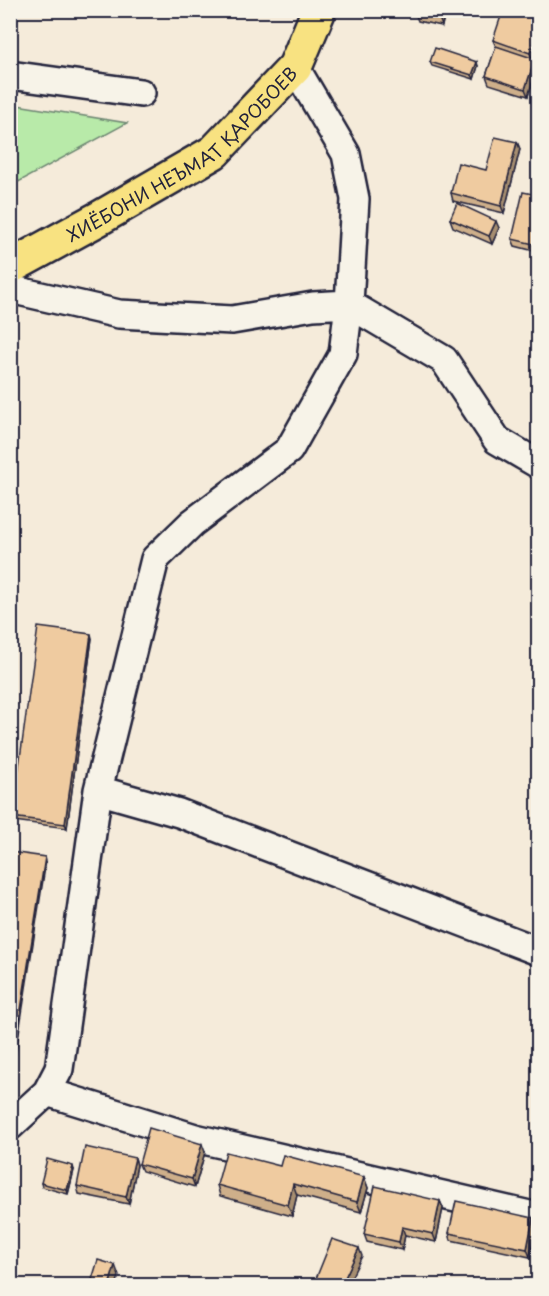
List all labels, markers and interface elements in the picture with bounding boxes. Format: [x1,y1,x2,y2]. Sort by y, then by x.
street label: ХИЁБОНИ НЕЪМАТ ҚАРОБОЕВ [61,60,303,248]

